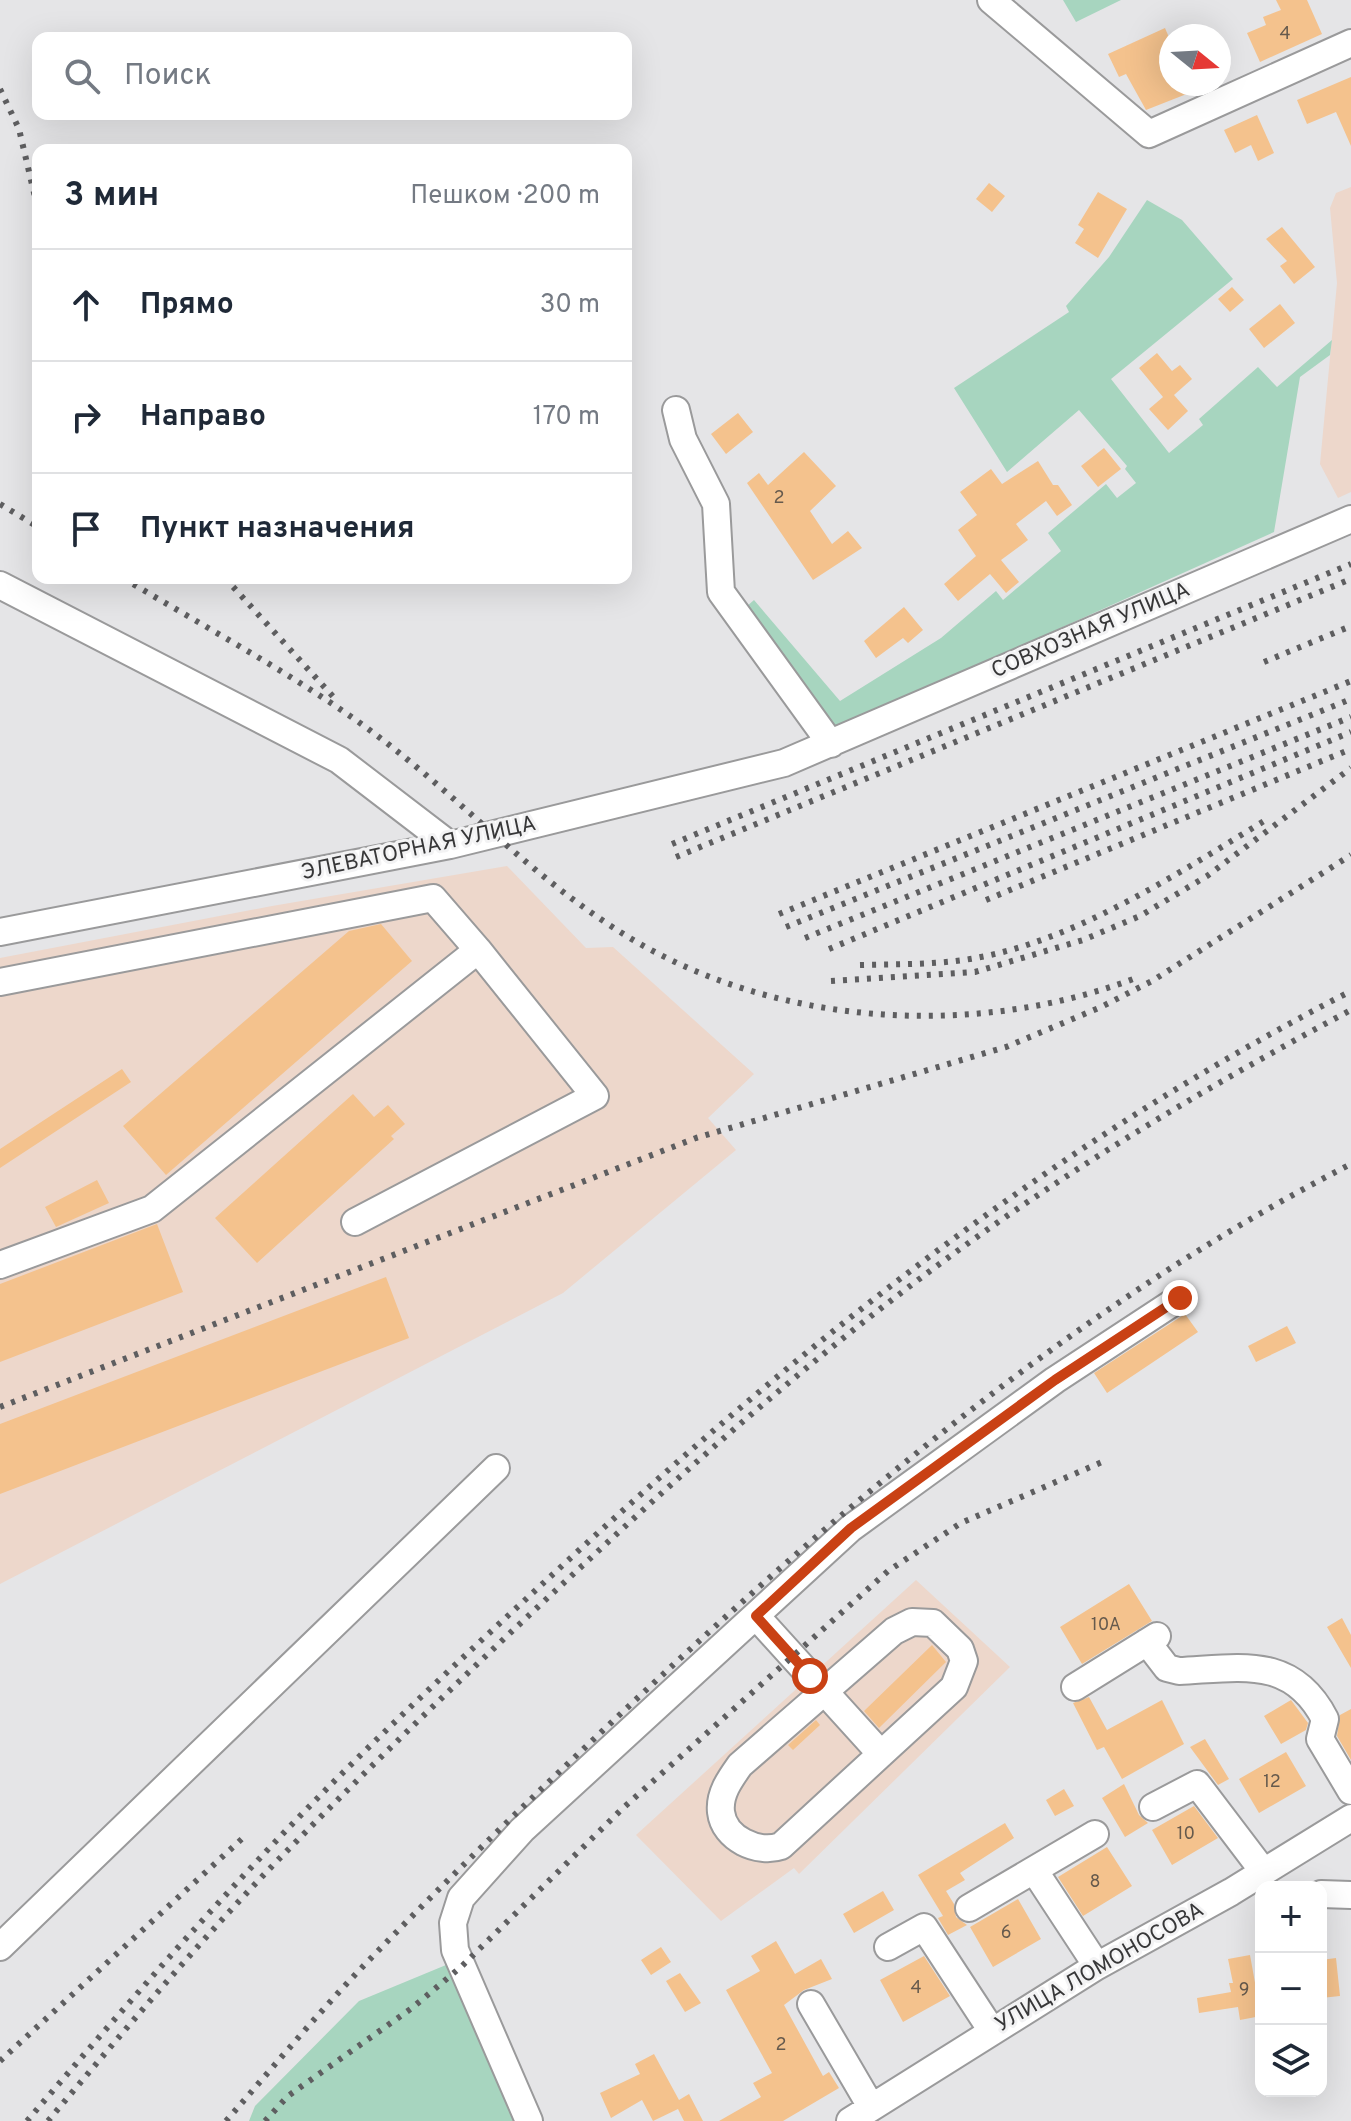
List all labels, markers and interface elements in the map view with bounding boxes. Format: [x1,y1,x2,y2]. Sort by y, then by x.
house number: 4 [1279,23,1291,46]
north arrow [1159,24,1231,96]
search box [32,32,632,120]
icon: search [60,54,104,98]
text: Поиск [124,58,212,95]
text: 3 мин [64,175,159,218]
text: Пешком · 200 m [410,180,600,213]
icon: ahead [64,283,108,327]
text: Прямо [140,287,234,324]
text: 30 m [540,289,600,322]
icon: right [64,395,108,439]
text: Направо [140,399,266,436]
text: 170 m [533,401,600,434]
house number: 2 [773,487,785,510]
icon: arrive [64,507,108,551]
text: Пункт назначения [140,511,414,548]
street label: СОВХОЗНАЯ УЛИЦА [988,577,1194,685]
street label: ЭЛЕВАТОРНАЯ УЛИЦА [299,811,539,887]
route end [1162,1280,1198,1316]
house number: 10А [1091,1614,1121,1637]
route start [792,1658,828,1694]
house number: 12 [1263,1771,1281,1794]
house number: 10 [1177,1823,1195,1846]
house number: 8 [1090,1871,1101,1894]
map controls [1255,1881,1327,2097]
button: + [1255,1881,1327,1953]
street label: УЛИЦА ЛОМОНОСОВА [991,1897,1209,2039]
house number: 6 [1001,1922,1011,1945]
button: − [1255,1953,1327,2025]
house number: 4 [910,1977,922,2000]
house number: 9 [1239,1979,1249,2002]
button: layers [1255,2025,1327,2097]
house number: 2 [775,2034,787,2057]

